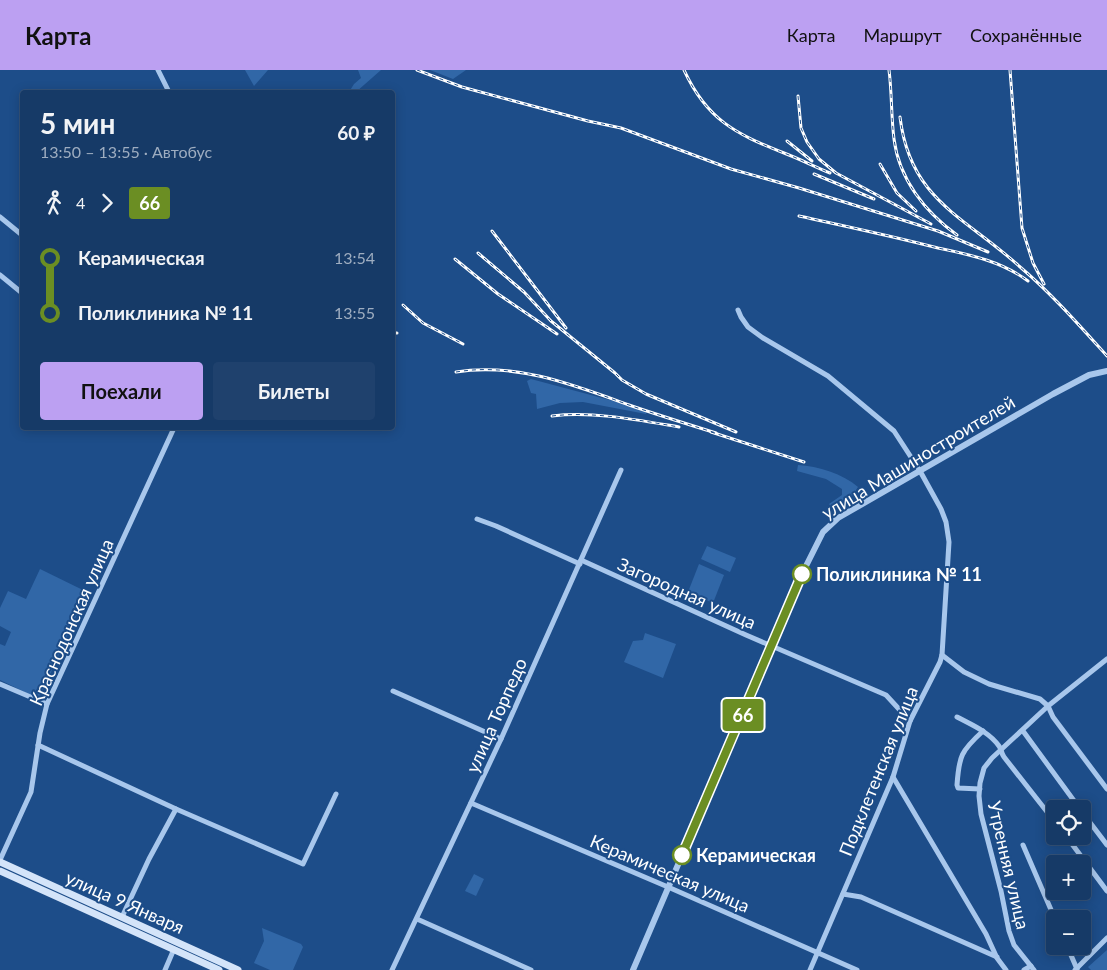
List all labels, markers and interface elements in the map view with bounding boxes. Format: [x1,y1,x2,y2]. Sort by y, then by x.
text: Карта [25,21,92,50]
text: Карта [787,24,835,46]
text: Маршрут [863,24,942,46]
text: Сохранённые [970,24,1082,46]
text: 5 мин [40,106,115,140]
text: 60 ₽ [337,121,375,144]
text: 13:50 – 13:55 · Автобус [40,142,212,161]
icon: walk [40,189,68,217]
icon: forward [93,189,121,217]
text: 66 [139,192,160,214]
text: 4 [76,193,85,212]
text: Керамическая [78,246,205,269]
text: 13:54 [334,248,375,267]
text: Поликлиника № 11 [78,301,253,324]
text: 13:55 [334,303,375,322]
button: Поехали [40,362,203,420]
button: Билеты [213,362,375,420]
street label: улица Машиностроителей [817,390,1019,524]
street label: Краснодонская улица [24,535,118,709]
street label: Загородная улица [614,553,760,633]
place label: Поликлиника № 11 [816,563,982,585]
marker: Поликлиника № 11 [792,564,812,584]
street label: улица Торпедо [461,654,531,776]
street label: Подклетенская улица [834,683,922,859]
line badge: 66 [720,699,766,731]
text: 66 [733,704,753,726]
street label: Утренняя улица [984,799,1034,931]
map controls [1046,800,1091,955]
button: locate [1046,800,1091,845]
street label: Керамическая улица [587,829,753,917]
place label: Керамическая [696,844,816,866]
marker: Керамическая [672,845,692,865]
button: + [1046,855,1091,900]
street label: улица 9 Января [62,866,188,938]
button: − [1046,910,1091,955]

